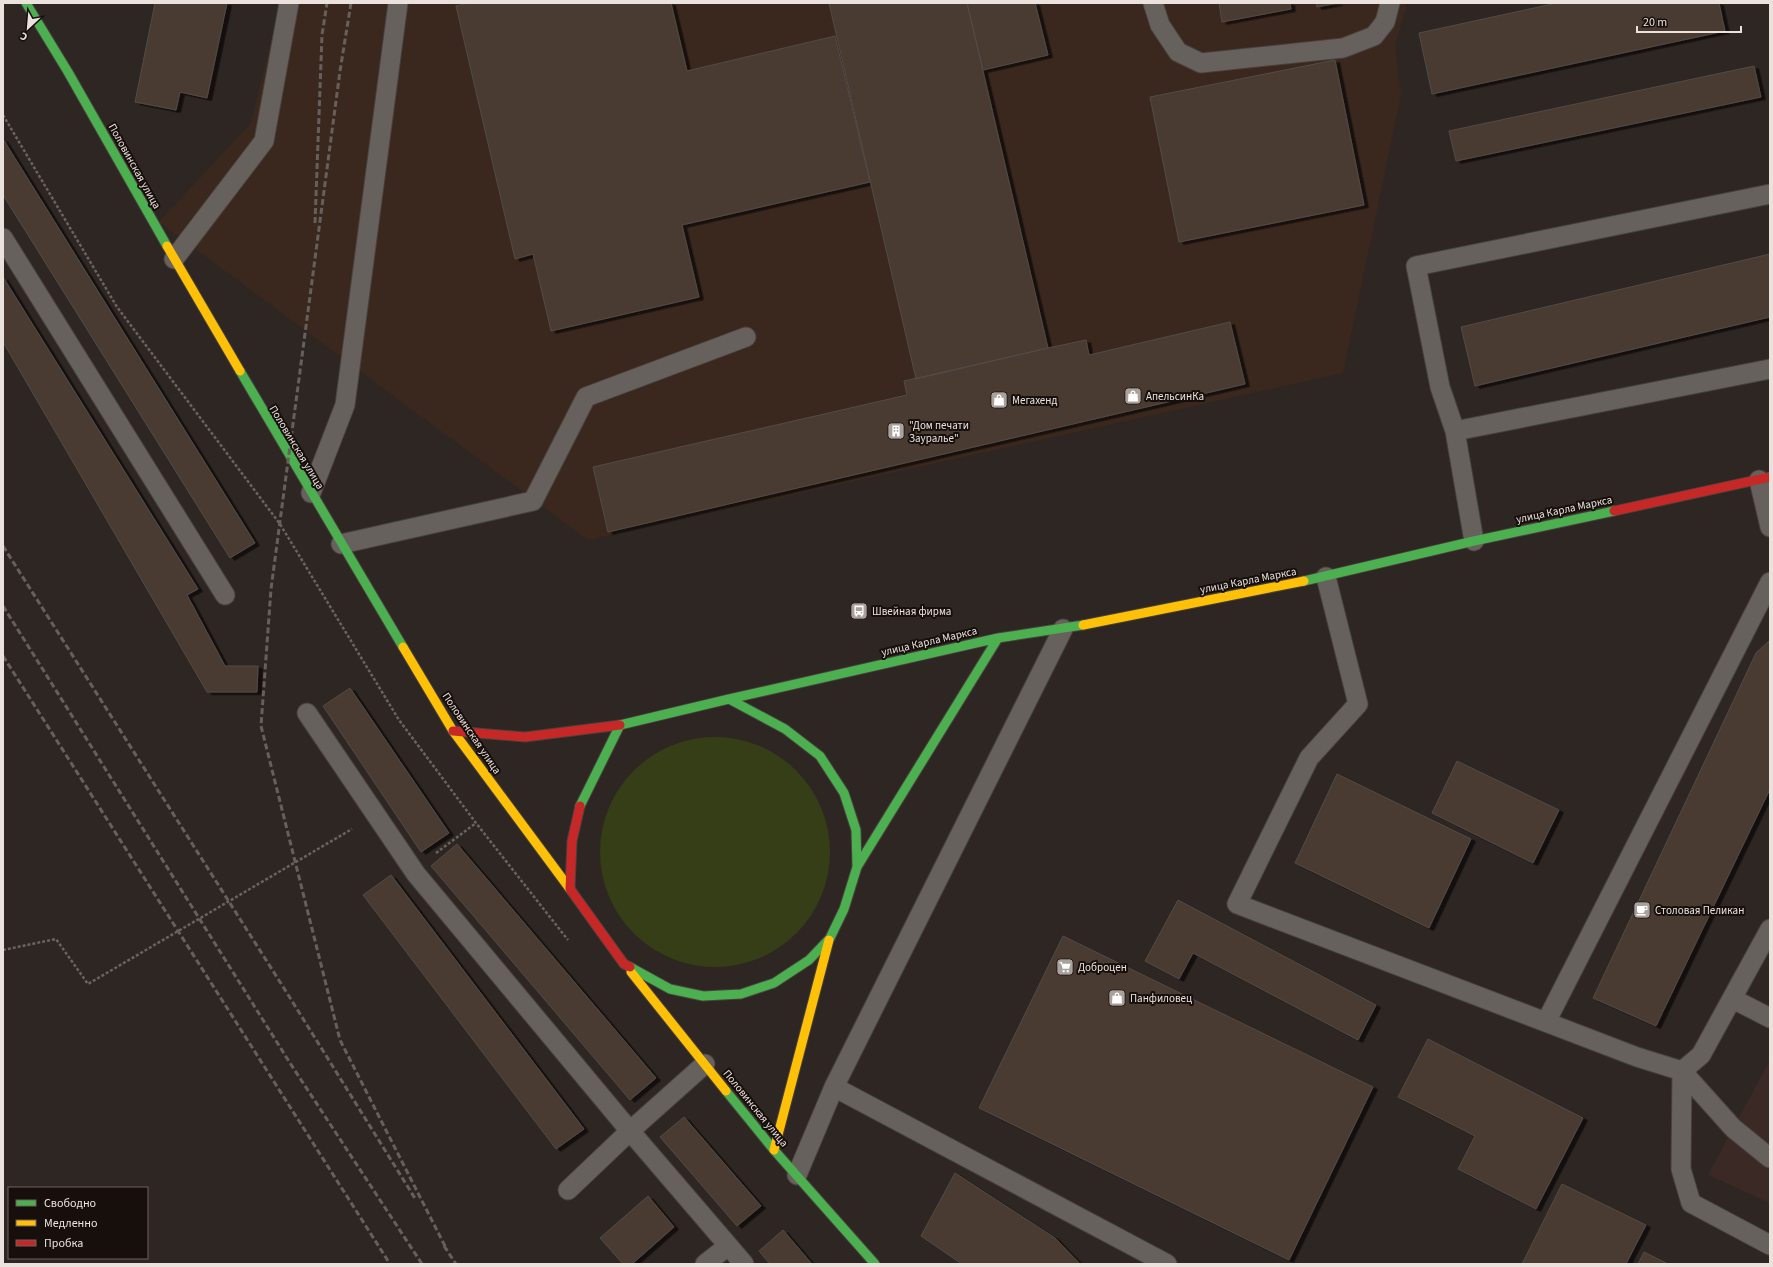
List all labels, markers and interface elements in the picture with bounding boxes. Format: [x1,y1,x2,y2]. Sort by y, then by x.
north arrow [8,8,48,48]
scale bar [1637,8,1741,34]
text: 20 m [1643,14,1667,31]
text: С [17,28,30,45]
street label: Половинская улица [105,121,164,212]
shop icon: АпельсинКа [1123,386,1143,406]
place label: АпельсинКа [1146,389,1204,404]
shop icon: Мегахенд [989,390,1009,410]
place label: Мегахенд [1012,393,1058,408]
street label: Половинская улица [266,402,328,492]
place label: "Дом печати Зауралье" [909,418,969,446]
building icon: "Дом печати Зауралье" [886,421,906,441]
street label: улица Карла Маркса [1515,492,1614,527]
street label: улица Карла Маркса [1199,564,1298,597]
bus stop icon: Швейная фирма [849,601,869,621]
place label: Швейная фирма [872,604,951,619]
street label: улица Карла Маркса [880,623,979,660]
street label: Половинская улица [439,690,504,777]
cafe icon: Столовая Пеликан [1632,900,1652,920]
place label: Столовая Пеликан [1655,903,1744,918]
supermarket icon: Доброцен [1055,957,1075,977]
place label: Доброцен [1078,960,1127,975]
shop icon: Панфиловец [1107,988,1127,1008]
place label: Панфиловец [1130,991,1192,1006]
street label: Половинская улица [720,1067,791,1150]
legend [8,1187,148,1259]
text: Свободно [44,1195,96,1212]
text: Медленно [44,1215,98,1232]
text: Пробка [44,1235,83,1252]

